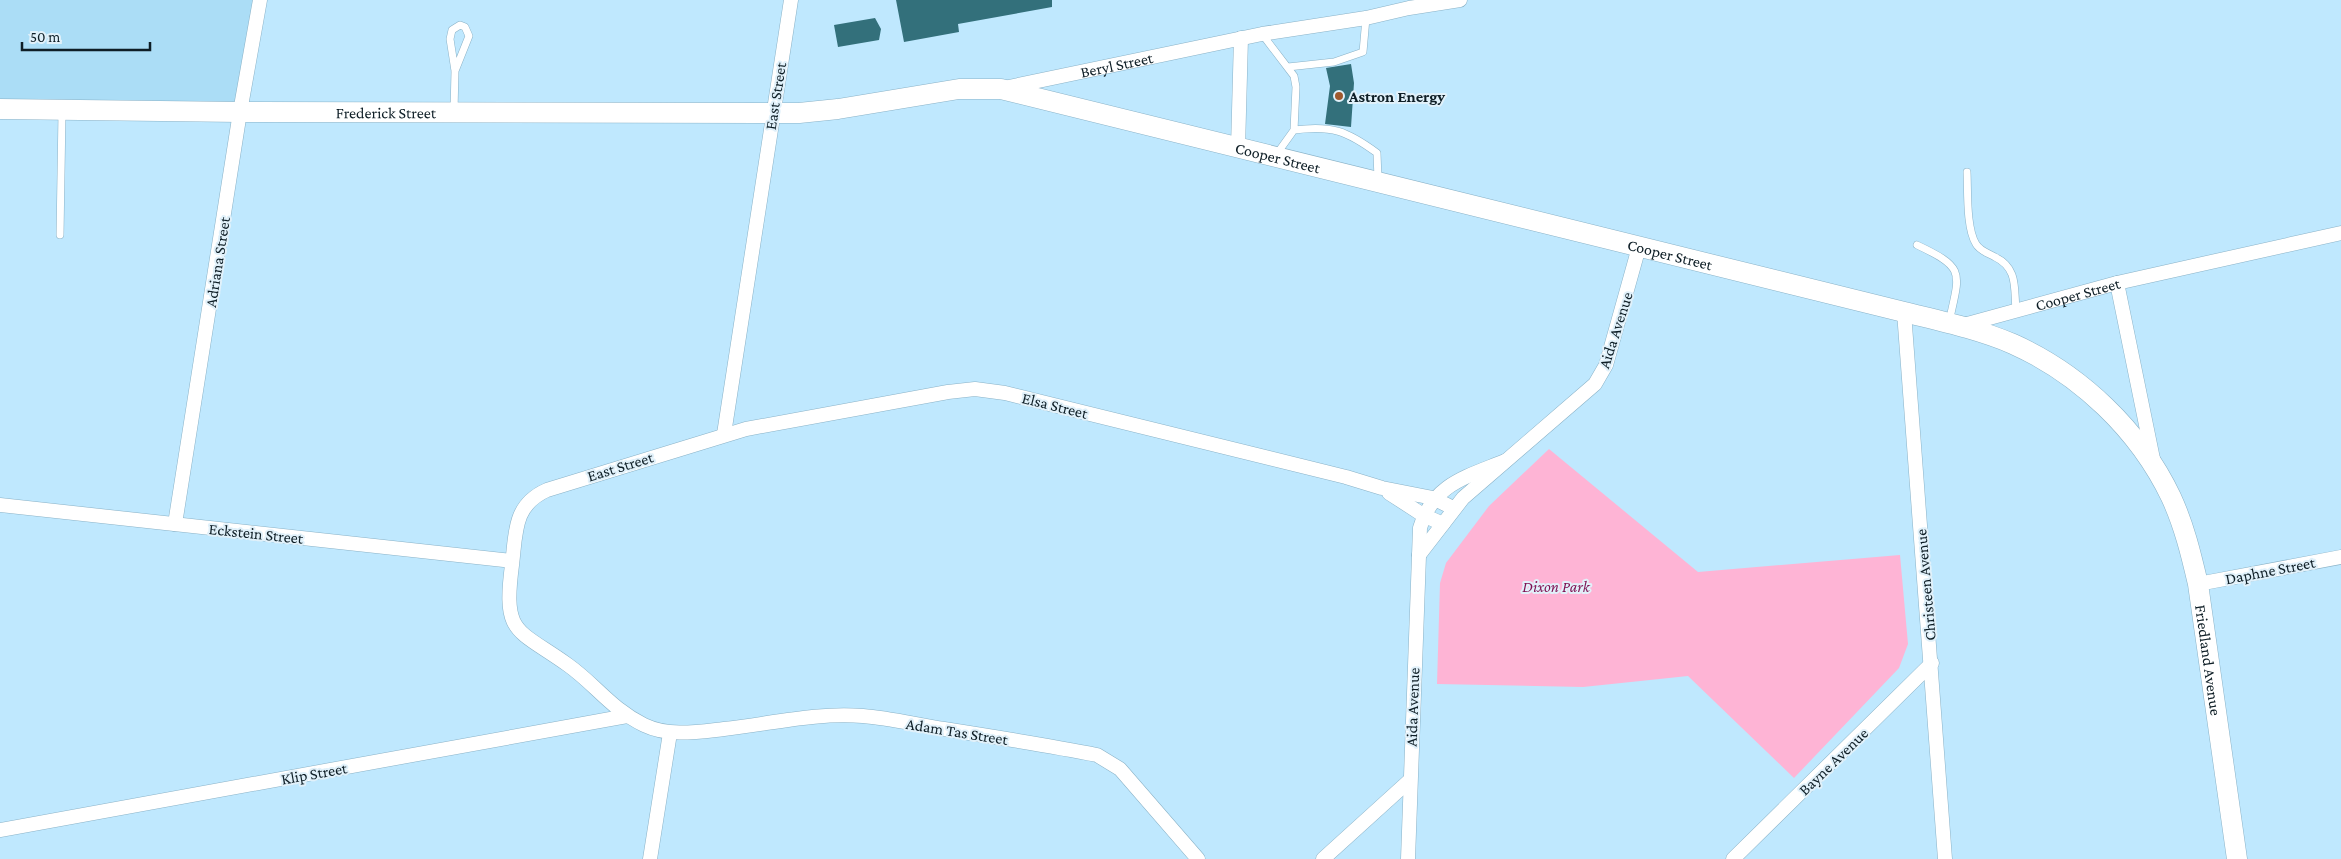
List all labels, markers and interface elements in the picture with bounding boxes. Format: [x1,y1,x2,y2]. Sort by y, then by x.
scale bar [22,20,150,52]
text: 50 m [30,29,60,45]
street label: Beryl Street [1079,49,1155,81]
street label: East Street [762,60,789,131]
place label: Astron Energy [1348,88,1445,105]
marker: Astron Energy [1333,90,1345,102]
street label: Frederick Street [336,104,437,121]
street label: Cooper Street [1234,139,1323,177]
street label: Adriana Street [202,215,233,308]
street label: Cooper Street [1626,236,1715,274]
street label: Cooper Street [2034,274,2123,314]
street label: Aida Avenue [1595,290,1636,370]
street label: Elsa Street [1020,389,1090,422]
street label: East Street [585,448,656,485]
street label: Eckstein Street [208,520,305,547]
street label: Christeen Avenue [1912,528,1939,642]
street label: Daphne Street [2224,553,2317,589]
park label: Dixon Park [1522,578,1591,595]
street label: Friedland Avenue [2192,603,2225,717]
street label: Aida Avenue [1403,667,1422,747]
street label: Adam Tas Street [905,715,1010,748]
street label: Bayne Avenue [1795,724,1872,799]
street label: Klip Street [280,759,349,789]

